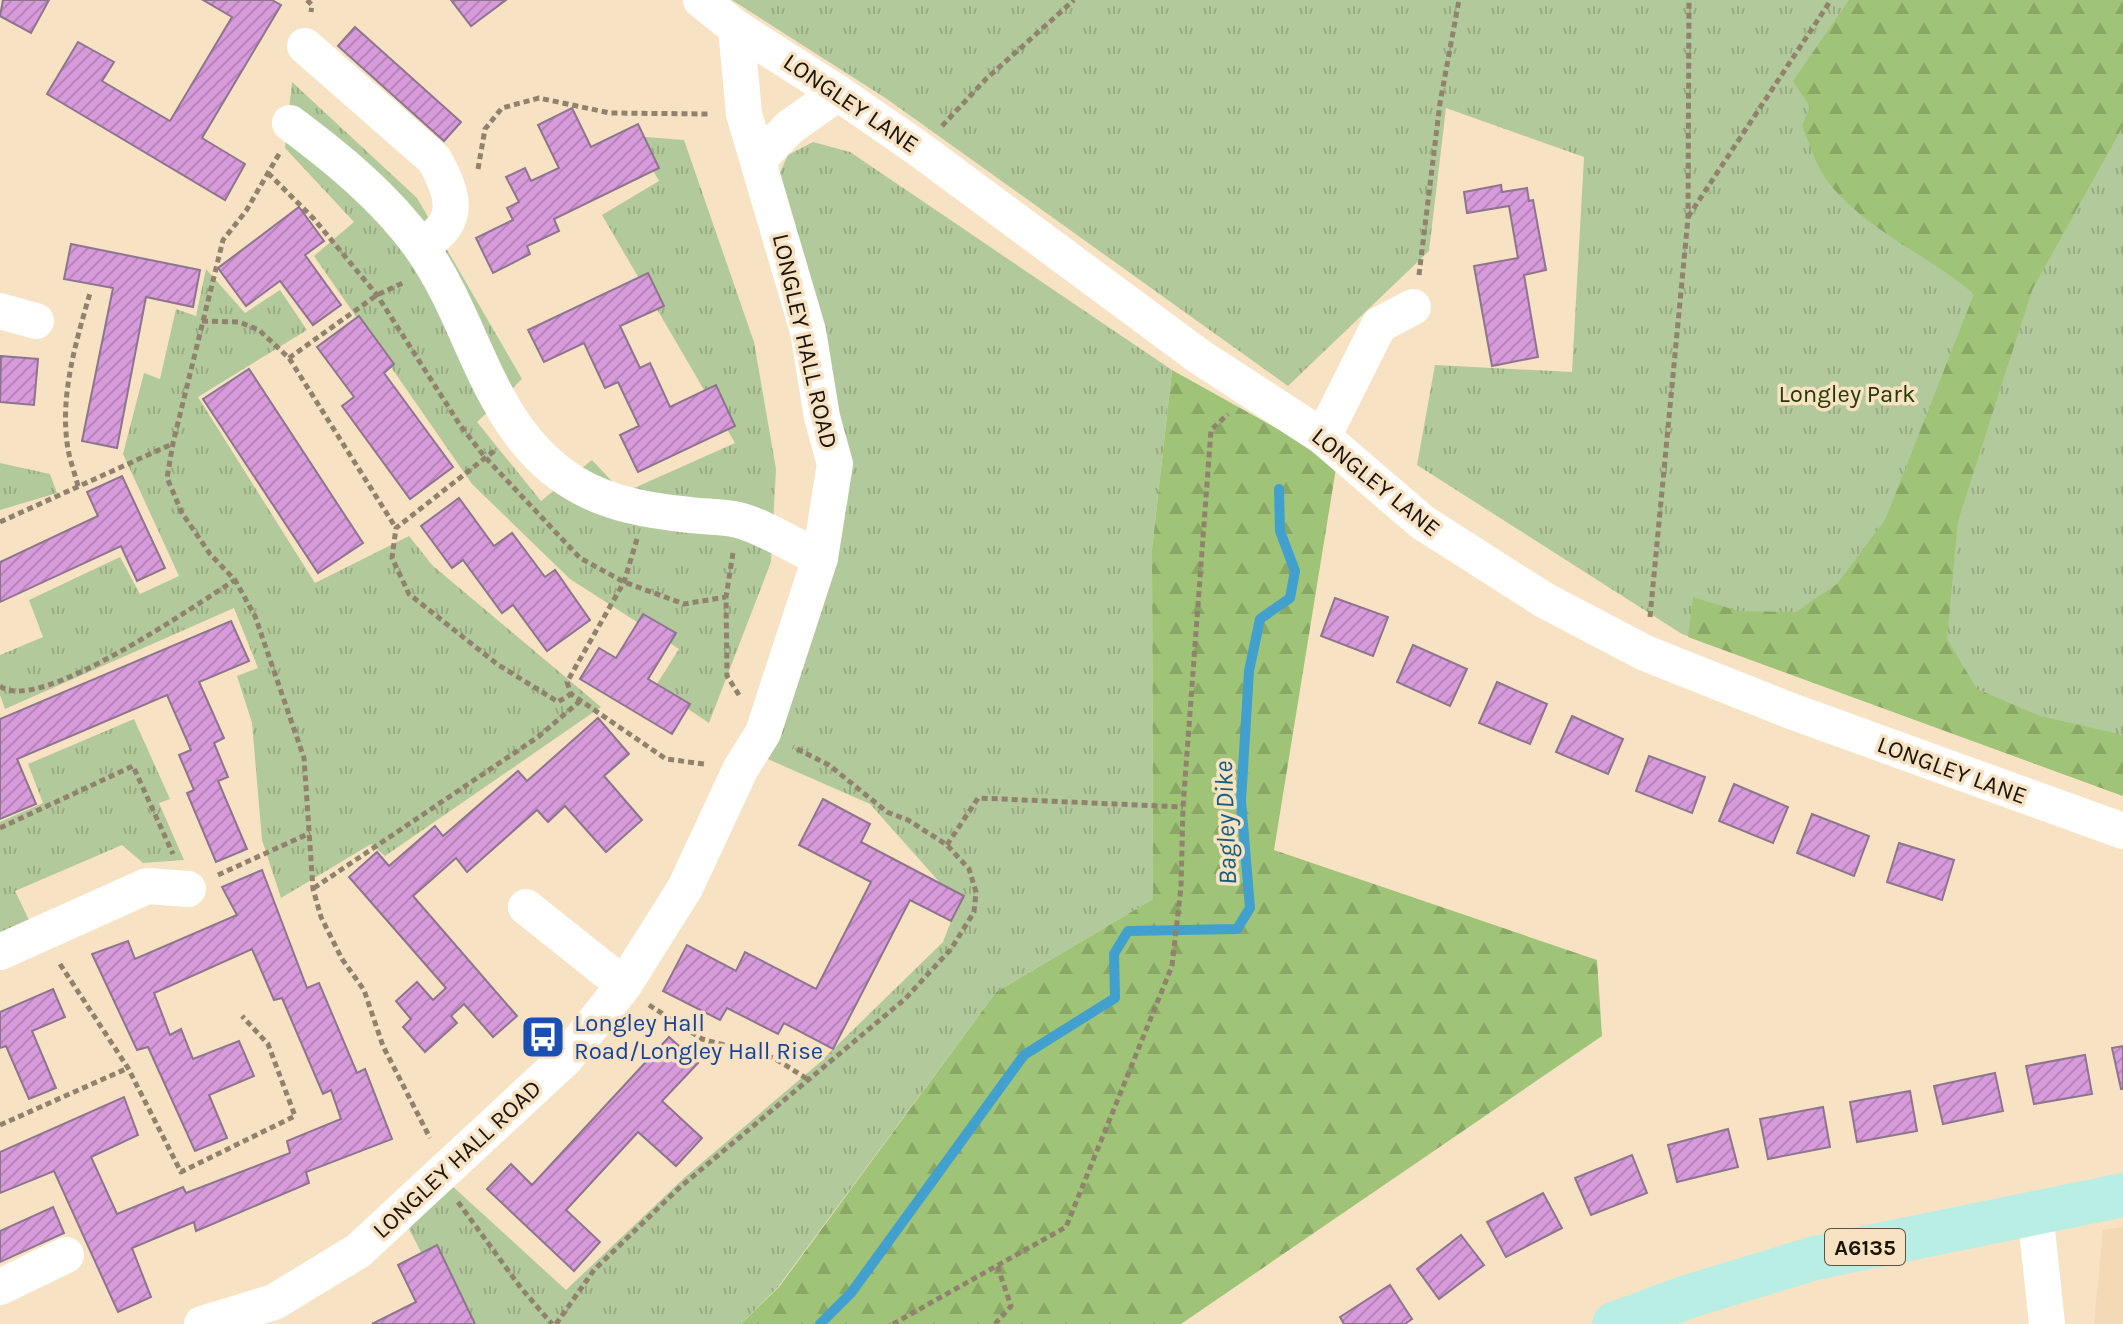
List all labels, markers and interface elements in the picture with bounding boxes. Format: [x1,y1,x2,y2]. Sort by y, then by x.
street label: LONGLEY LANE [778,47,924,159]
street label: LONGLEY HALL ROAD [767,231,843,451]
park label: Longley Park [1779,380,1915,408]
street label: LONGLEY LANE [1306,422,1446,542]
street label: LONGLEY LANE [1873,730,2031,810]
water label: Bagley Dike [1208,760,1243,886]
place label: Longley Hall Road/Longley Hall Rise [574,1009,823,1065]
bus stop icon: Longley Hall Road/Longley Hall Rise [519,1013,567,1061]
street label: LONGLEY HALL ROAD [367,1074,547,1244]
road number: A6135 [1825,1229,1905,1265]

